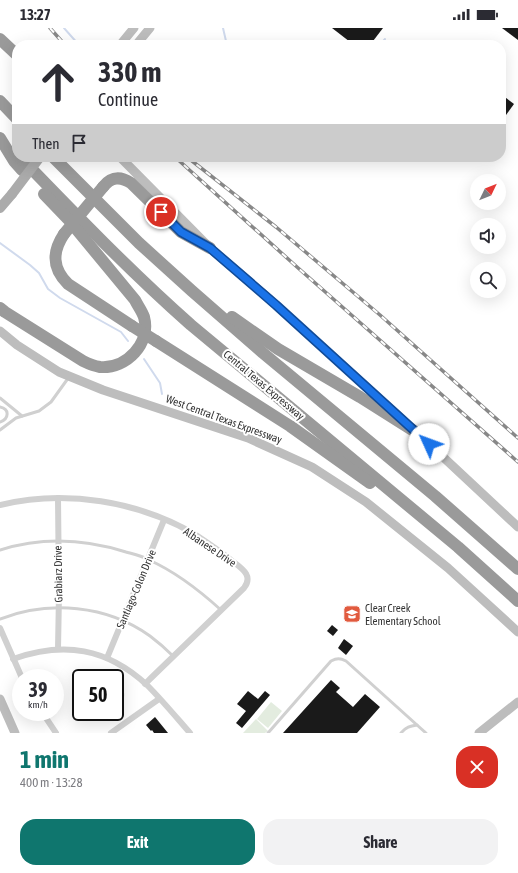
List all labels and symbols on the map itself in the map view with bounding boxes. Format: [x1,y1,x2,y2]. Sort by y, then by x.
north arrow [470,174,506,210]
pin [144,195,178,229]
street label: Central Texas Expressway [221,348,307,423]
street label: West Central Texas Expressway [164,392,284,446]
position arrow [408,423,450,465]
street label: Albanese Drive [181,525,239,569]
street label: Grabiarz Drive [52,545,64,603]
street label: Santiago-Colon Drive [114,548,158,630]
place label: Clear Creek Elementary School [365,602,441,627]
school or university icon: Clear Creek Elementary School [342,604,362,624]
speed limit sign: 50 [72,669,124,721]

